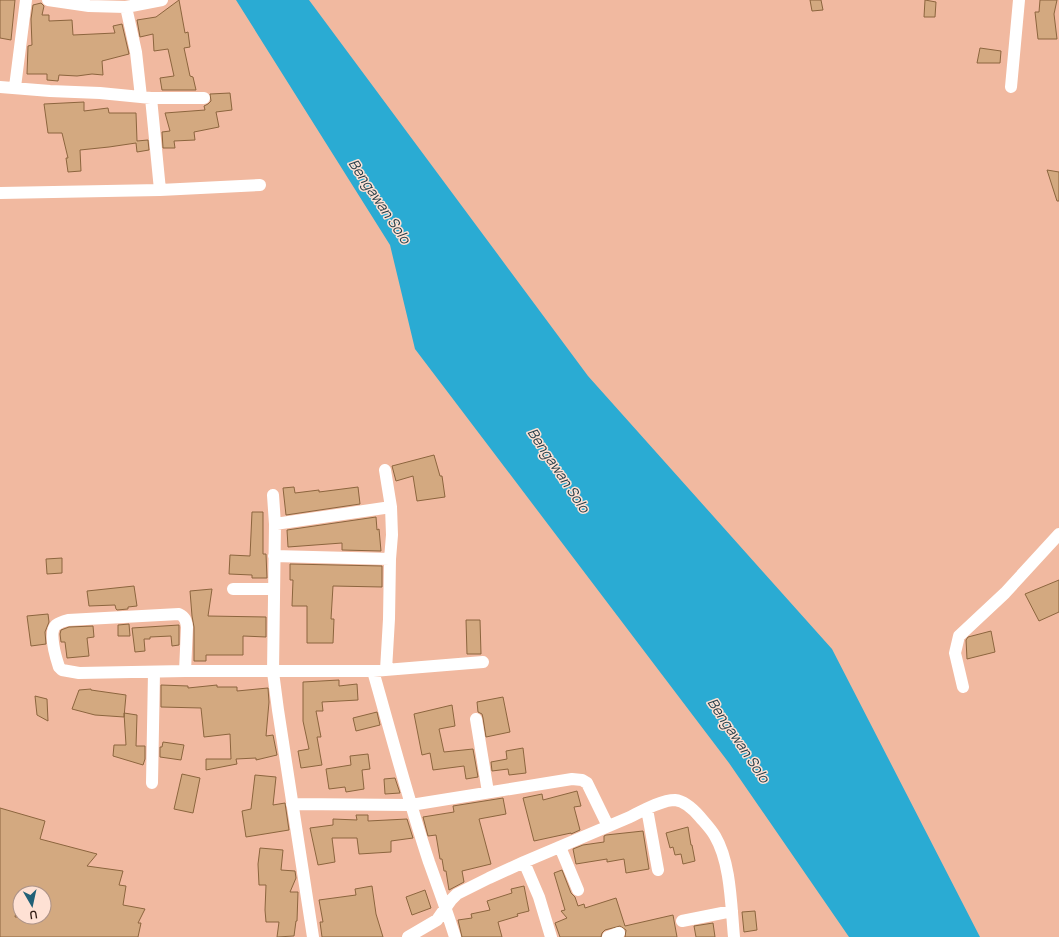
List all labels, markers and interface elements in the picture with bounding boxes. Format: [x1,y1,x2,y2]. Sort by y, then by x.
water label: Bengawan Solo [345,155,416,248]
water label: Bengawan Solo [524,424,595,517]
water label: Bengawan Solo [704,694,775,787]
north arrow [12,885,52,925]
text: U [28,907,39,923]

